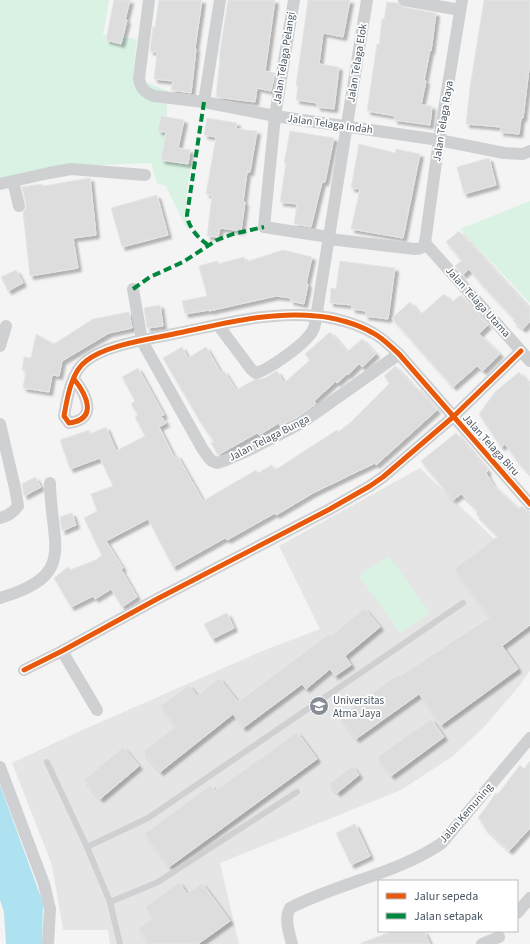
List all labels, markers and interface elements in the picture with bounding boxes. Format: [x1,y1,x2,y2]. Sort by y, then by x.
street label: Jalan Telaga Pelangi [269,11,299,105]
street label: Jalan Telaga Elok [343,22,371,103]
street label: Jalan Telaga Raya [429,79,457,163]
street label: Jalan Telaga Indah [286,111,374,137]
street label: Jalan Telaga Utama [442,263,514,341]
street label: Jalan Telaga Bunga [226,411,312,465]
street label: Jalan Telaga Biru [459,411,523,479]
place label: Universitas Atma Jaya [333,693,384,721]
school or university icon: Universitas Atma Jaya [308,695,330,717]
street label: Jalan Kemuning [436,780,496,846]
legend [378,880,518,932]
text: Jalur sepeda [414,888,478,905]
text: Jalan setapak [414,908,483,925]

